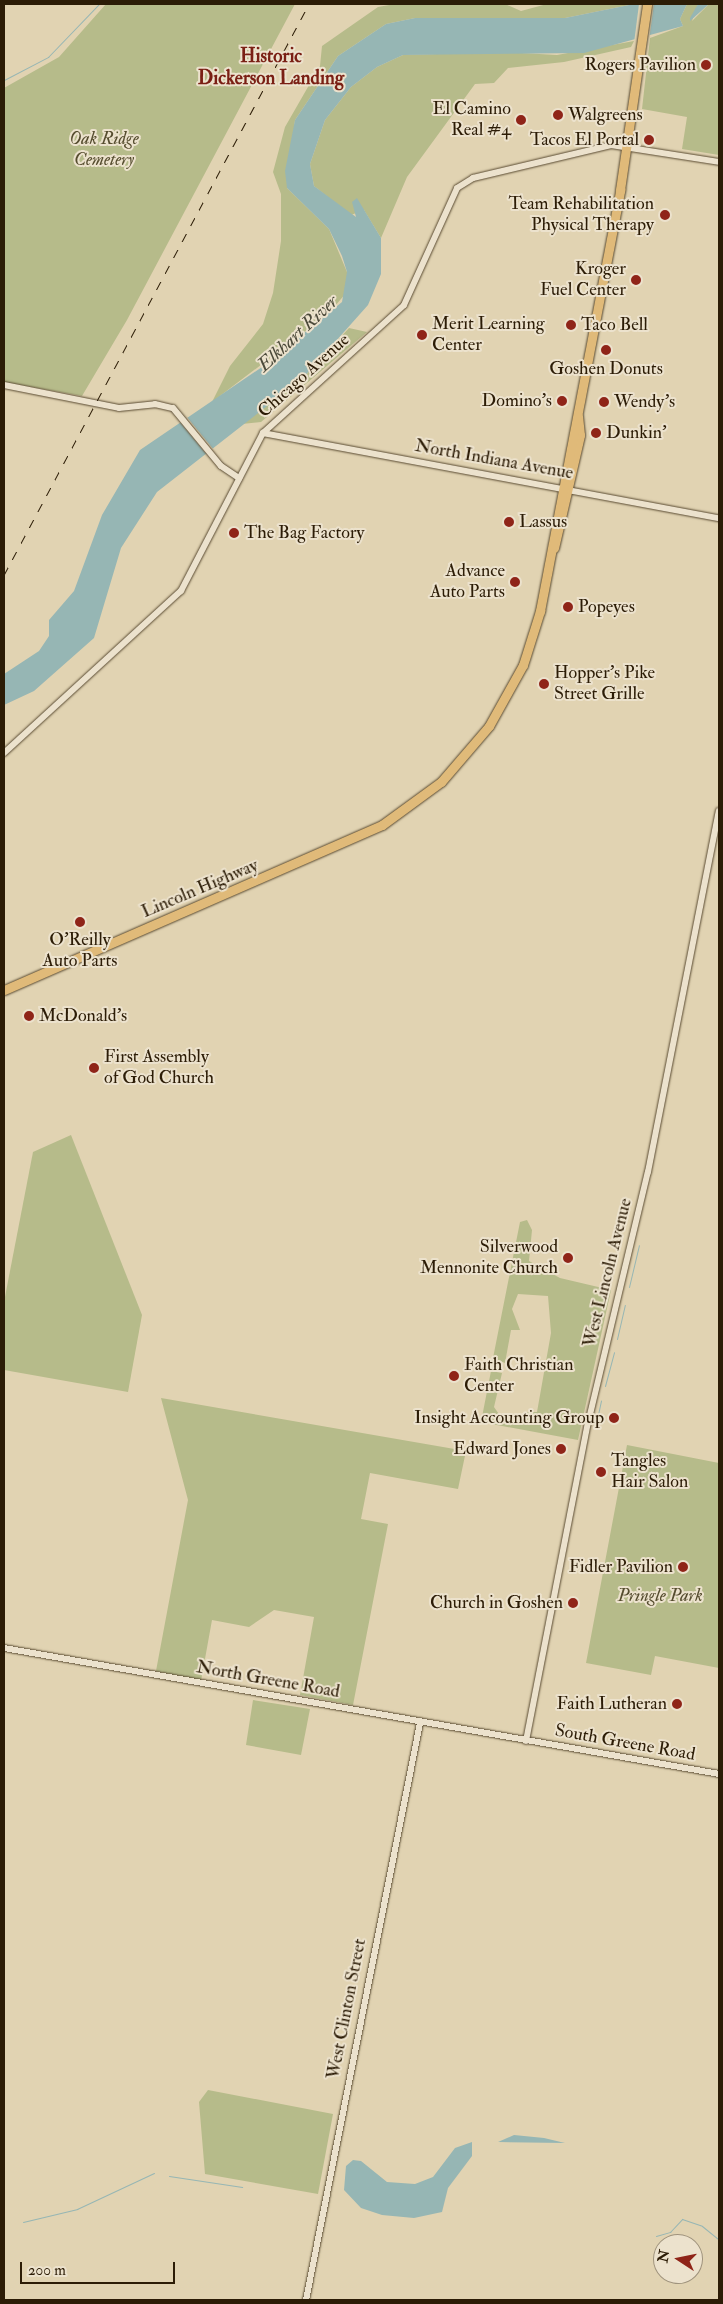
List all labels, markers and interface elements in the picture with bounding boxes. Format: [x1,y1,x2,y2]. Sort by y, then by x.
district label: Historic Dickerson Landing [198,46,344,90]
place label: Rogers Pavilion [585,54,696,76]
marker: Rogers Pavilion [700,59,712,71]
place label: El Camino Real #4 [432,99,511,142]
place label: Walgreens [568,104,643,126]
marker: Walgreens [552,109,564,121]
marker: El Camino Real #4 [515,114,527,126]
park label: Oak Ridge Cemetery [69,129,139,172]
place label: Tacos El Portal [530,129,639,151]
marker: Tacos El Portal [643,134,655,146]
place label: Team Rehabilitation Physical Therapy [509,194,654,236]
marker: Team Rehabilitation Physical Therapy [658,208,672,222]
place label: Kroger Fuel Center [540,259,626,302]
marker: Kroger Fuel Center [630,274,642,286]
water label: Elkhart River [253,291,343,377]
place label: Merit Learning Center [432,314,545,356]
place label: Taco Bell [581,314,648,336]
marker: Taco Bell [565,319,577,331]
street label: Chicago Avenue [254,329,354,423]
marker: Merit Learning Center [416,329,428,341]
marker: Goshen Donuts [600,344,612,356]
place label: Goshen Donuts [549,358,663,380]
place label: Domino's [482,390,552,412]
place label: Wendy's [614,391,675,413]
marker: Domino's [556,395,568,407]
marker: Wendy's [598,396,610,408]
place label: Dunkin' [606,422,667,444]
marker: Dunkin' [590,427,602,439]
street label: North Indiana Avenue [413,435,575,485]
place label: Lassus [519,511,567,533]
marker: Lassus [503,516,515,528]
place label: The Bag Factory [244,522,364,544]
marker: The Bag Factory [228,527,240,539]
place label: Advance Auto Parts [430,561,505,604]
marker: Advance Auto Parts [509,576,521,588]
place label: Popeyes [578,596,635,618]
marker: Popeyes [562,601,574,613]
place label: Hopper's Pike Street Grille [554,663,655,706]
marker: Hopper's Pike Street Grille [538,678,550,690]
street label: Lincoln Highway [139,855,261,923]
marker: O'Reilly Auto Parts [74,916,86,928]
place label: O'Reilly Auto Parts [42,930,118,972]
place label: McDonald's [39,1005,127,1027]
marker: McDonald's [23,1010,35,1022]
place label: First Assembly of God Church [104,1047,214,1090]
marker: First Assembly of God Church [88,1062,100,1074]
street label: West Lincoln Avenue [579,1196,637,1350]
place label: Silverwood Mennonite Church [420,1237,558,1280]
marker: Silverwood Mennonite Church [562,1252,574,1264]
place label: Faith Christian Center [464,1355,574,1398]
marker: Faith Christian Center [448,1370,460,1382]
place label: Insight Accounting Group [414,1407,604,1429]
marker: Insight Accounting Group [608,1412,620,1424]
place label: Edward Jones [453,1438,551,1460]
marker: Edward Jones [555,1443,567,1455]
place label: Tangles Hair Salon [611,1451,688,1494]
marker: Tangles Hair Salon [595,1466,607,1478]
place label: Fidler Pavilion [569,1556,673,1578]
marker: Fidler Pavilion [677,1561,689,1573]
park label: Pringle Park [617,1585,703,1607]
place label: Church in Goshen [430,1592,563,1614]
marker: Church in Goshen [567,1597,579,1609]
street label: North Greene Road [195,1657,341,1703]
place label: Faith Lutheran [557,1693,667,1715]
marker: Faith Lutheran [671,1698,683,1710]
street label: South Greene Road [553,1720,697,1766]
street label: West Clinton Street [323,1937,371,2081]
north arrow [653,2234,703,2284]
text: N [654,2248,673,2264]
scale bar [22,2252,178,2284]
text: 200 m [28,2261,66,2280]

